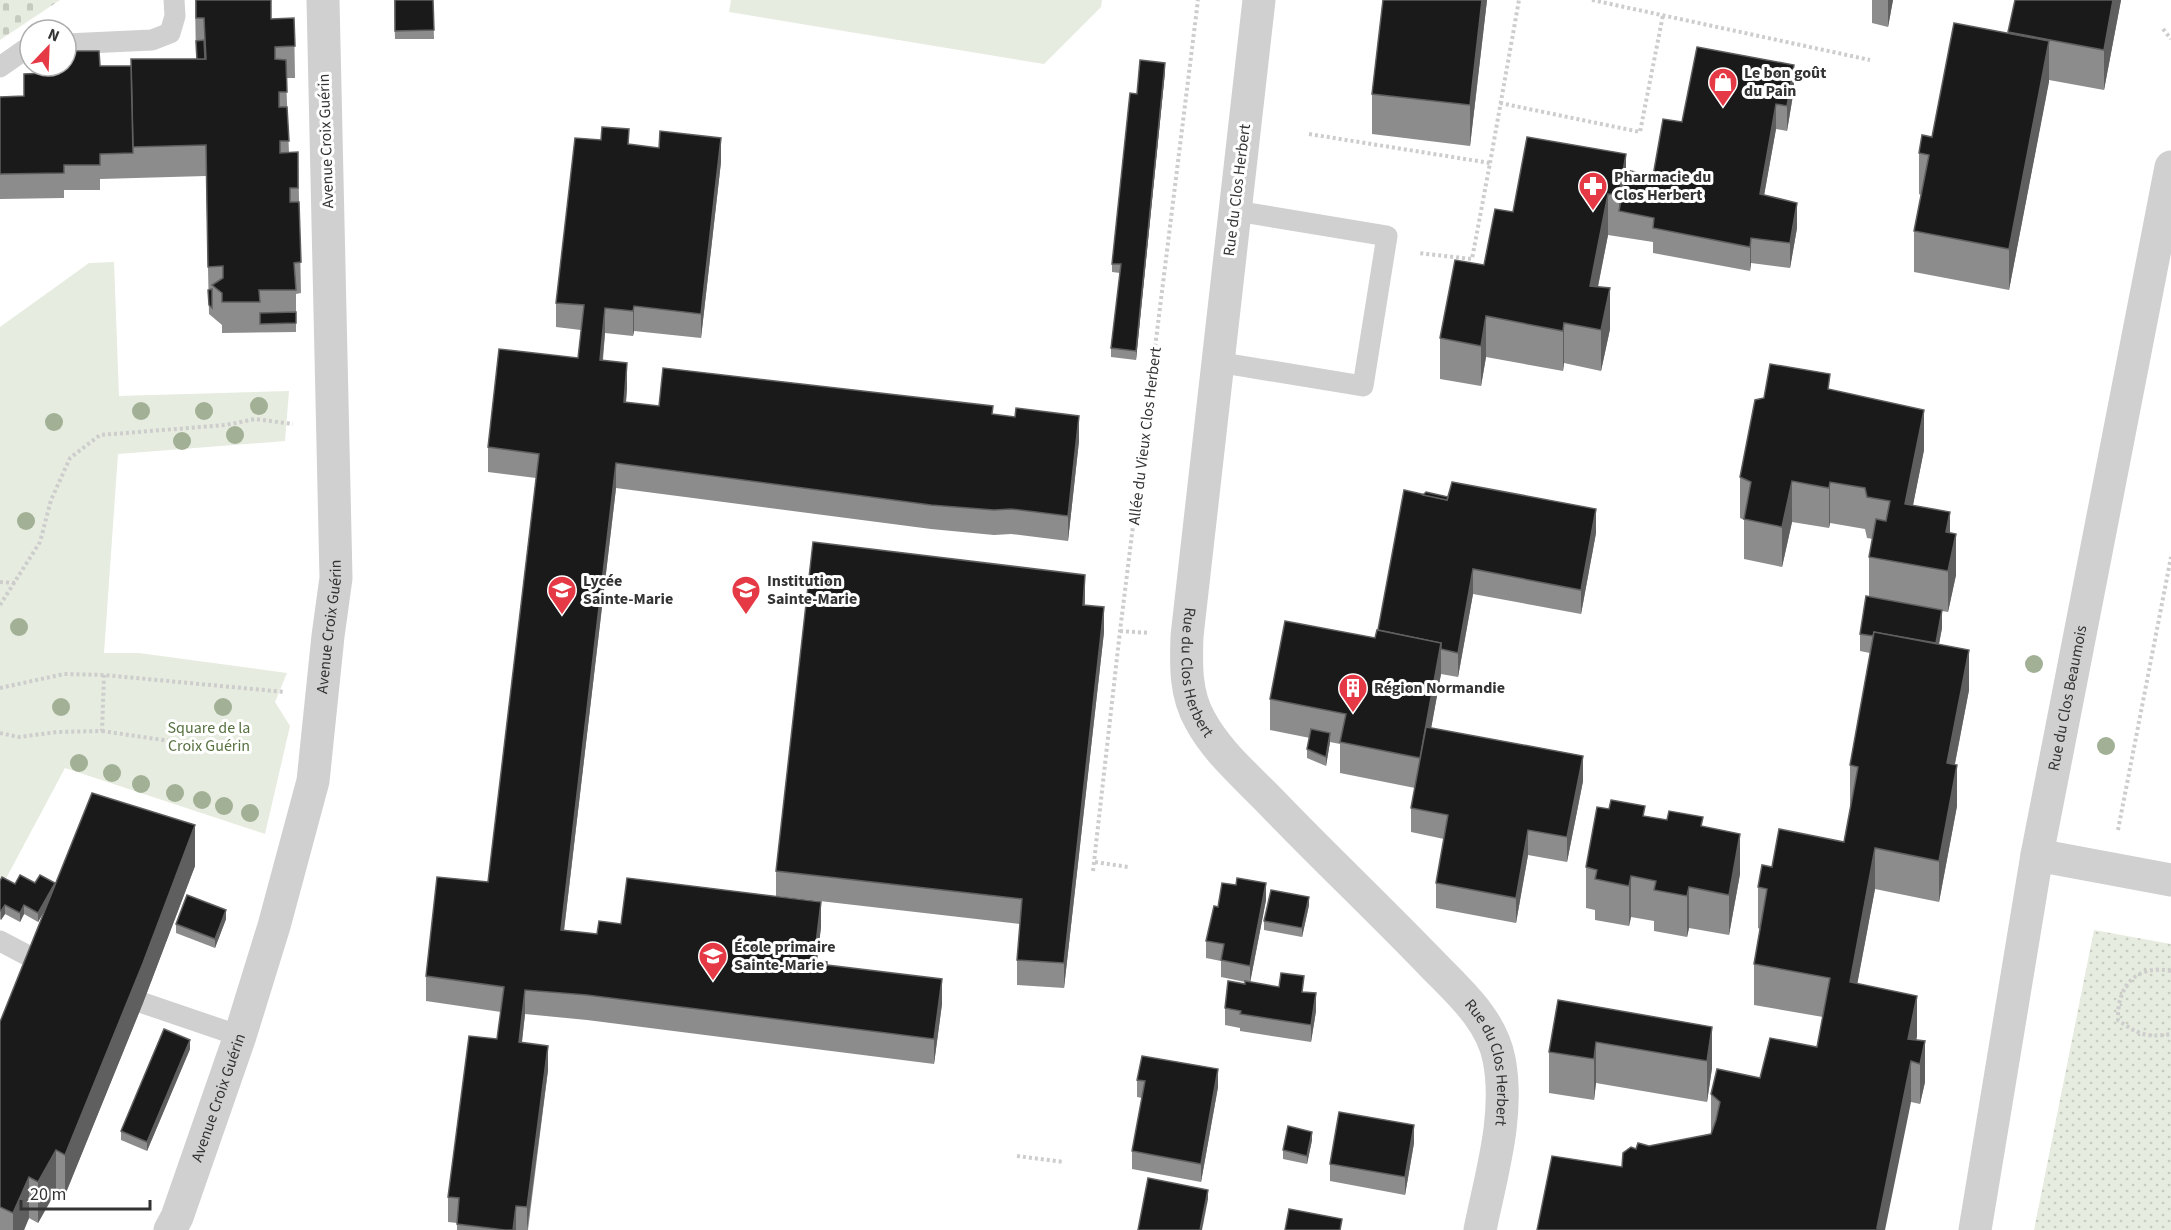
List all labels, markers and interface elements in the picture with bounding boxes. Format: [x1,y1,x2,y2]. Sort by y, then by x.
north arrow [18,18,78,78]
text: N [44,23,63,47]
place label: Le bon goût du Pain [1744,62,1826,102]
shop icon: Le bon goût du Pain [1707,66,1739,108]
street label: Avenue Croix Guérin [313,73,339,209]
street label: Rue du Clos Herbert [1218,122,1256,257]
place label: Pharmacie du Clos Herbert [1614,166,1711,206]
pharmacy icon: Pharmacie du Clos Herbert [1577,170,1609,212]
street label: Allée du Vieux Clos Herbert [1123,345,1167,526]
street label: Avenue Croix Guérin [311,559,347,695]
place label: Lycée Sainte-Marie [583,570,673,610]
place label: Institution Sainte-Marie [767,570,857,610]
school or university icon: Lycée Sainte-Marie [546,574,578,616]
school or university icon: Institution Sainte-Marie [730,574,762,616]
street label: Rue du Clos Herbert [1175,606,1219,742]
street label: Rue du Clos Beaumois [2043,623,2093,773]
building icon: Région Normandie [1337,672,1369,714]
place label: Région Normandie [1374,677,1505,699]
park label: Square de la Croix Guérin [168,717,250,757]
place label: École primaire Sainte-Marie [734,936,836,976]
school or university icon: École primaire Sainte-Marie [697,940,729,982]
street label: Rue du Clos Herbert [1460,994,1513,1128]
street label: Avenue Croix Guérin [186,1030,251,1165]
scale bar [21,1173,150,1211]
text: 20 m [30,1182,66,1207]

